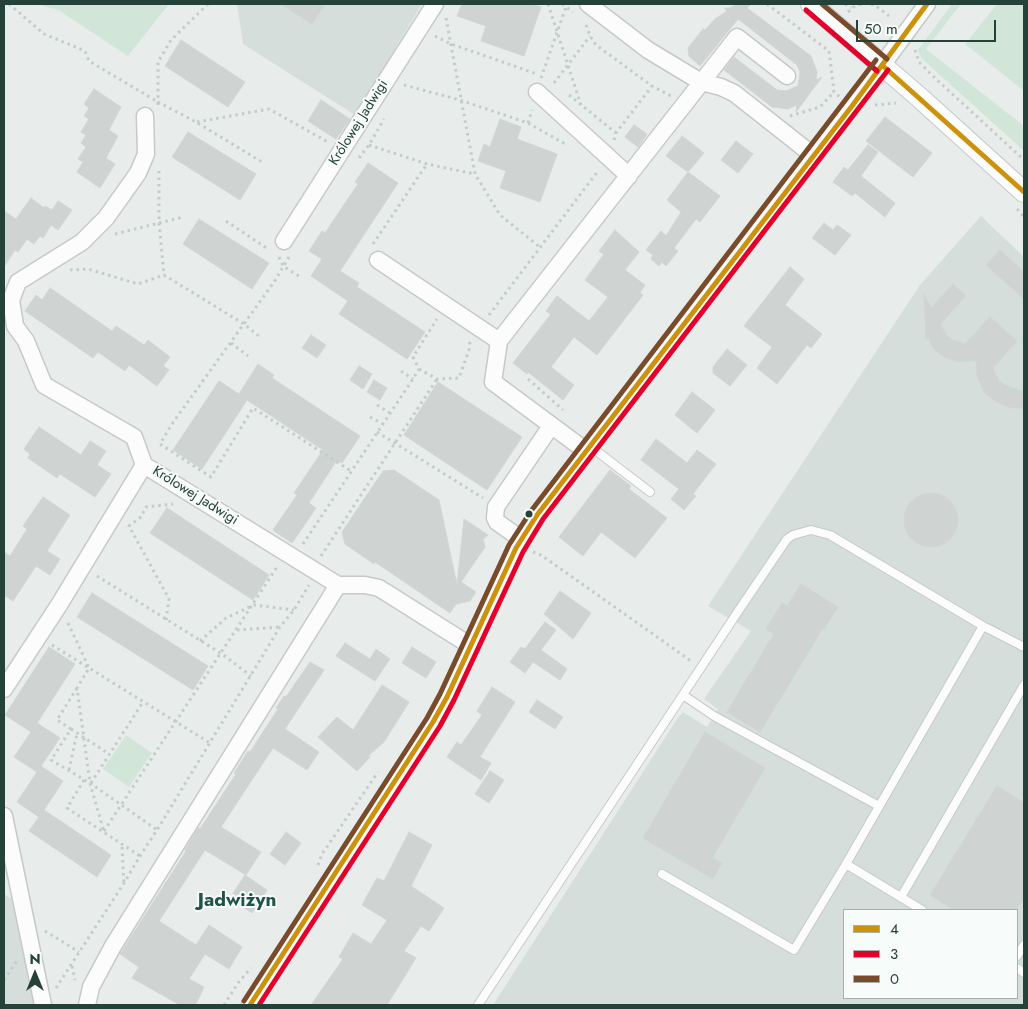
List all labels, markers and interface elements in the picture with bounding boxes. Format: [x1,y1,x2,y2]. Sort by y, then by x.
scale bar [858,10,998,42]
text: 50 m [864,18,898,40]
street label: Królowej Jadwigi [326,77,392,169]
street label: Królowej Jadwigi [149,463,241,529]
unlabelled marker [524,509,534,519]
district label: Jadwiżyn [198,890,276,912]
legend [843,909,1018,999]
text: 4 [890,918,899,940]
text: 3 [890,943,898,965]
north arrow [10,949,60,999]
text: N [29,949,41,969]
text: 0 [890,968,899,990]

